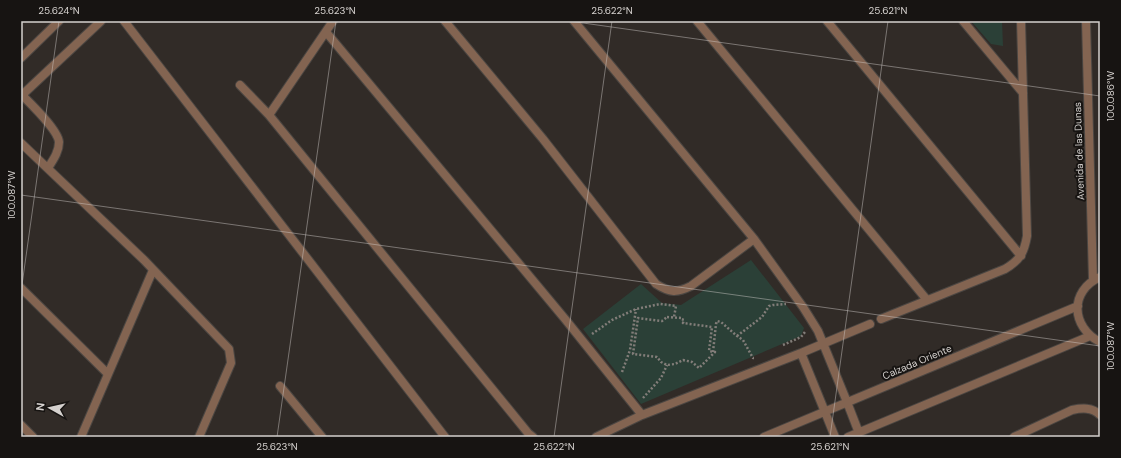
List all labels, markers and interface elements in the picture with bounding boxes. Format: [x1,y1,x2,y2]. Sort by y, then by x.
text: 25.624°N [38,4,80,17]
text: 25.623°N [314,4,356,17]
text: 25.622°N [591,4,633,17]
text: 25.621°N [869,4,907,17]
text: 100.086°W [1104,71,1117,121]
street label: Avenida de las Dunas [1071,102,1087,200]
text: 100.087°W [5,170,18,220]
text: 100.087°W [1104,321,1117,371]
street label: Calzada Oriente [880,341,954,382]
north arrow [30,388,70,428]
text: N [33,402,48,412]
text: 25.623°N [256,440,298,453]
text: 25.622°N [533,440,575,453]
text: 25.621°N [811,440,849,453]

